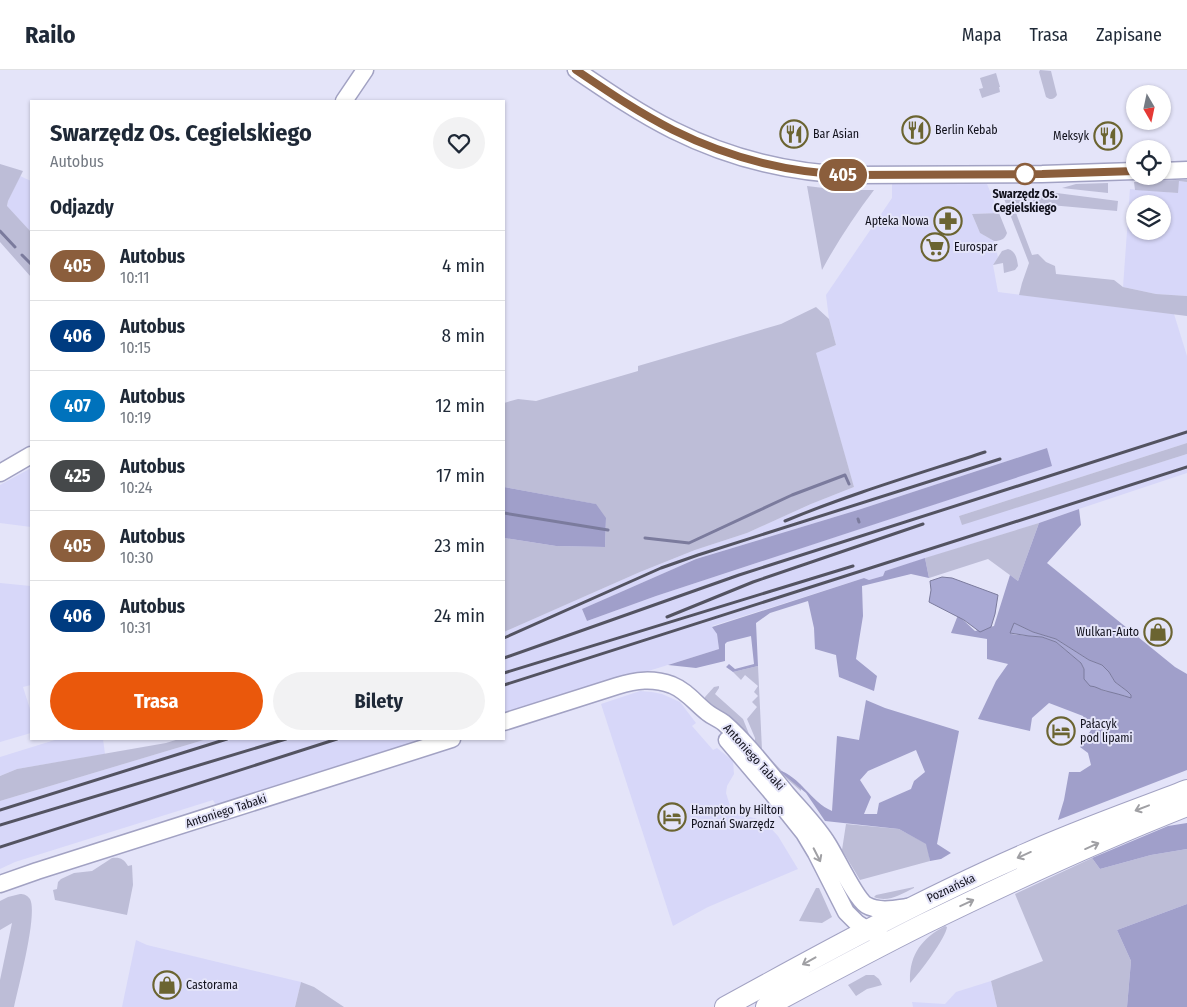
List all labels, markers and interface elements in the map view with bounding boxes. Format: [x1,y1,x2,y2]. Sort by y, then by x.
text: Railo [25,21,76,49]
text: Mapa [962,24,1001,46]
text: Trasa [1029,24,1068,46]
text: Zapisane [1096,24,1162,46]
north arrow [1126,85,1171,130]
map controls [1126,85,1171,240]
restaurant icon: Berlin Kebab [901,115,931,145]
button: heart [433,117,485,169]
text: Swarzędz Os. Cegielskiego [50,119,312,147]
restaurant icon: Bar Asian [779,119,809,149]
restaurant icon: Meksyk [1093,121,1123,151]
place label: Berlin Kebab [935,123,998,137]
place label: Bar Asian [813,127,859,141]
place label: Meksyk [1053,129,1089,143]
button: locate [1126,140,1171,185]
text: Autobus [50,152,104,171]
line badge: 405 [814,159,872,191]
marker: Swarzędz Os. Cegielskiego [1014,163,1036,185]
text: 405 [829,164,857,186]
place label: Swarzędz Os. Cegielskiego [992,187,1058,215]
button: layers [1126,195,1171,240]
text: Odjazdy [50,196,114,219]
pharmacy icon: Apteka Nowa [933,206,963,236]
place label: Apteka Nowa [865,214,929,228]
supermarket icon: Eurospar [920,232,950,262]
place label: Eurospar [954,240,998,254]
text: Autobus [120,245,185,268]
text: 4 min [442,254,485,277]
text: 405 [64,255,91,277]
text: 10:11 [120,268,150,287]
text: Autobus [120,315,185,338]
text: 8 min [442,324,485,347]
text: 406 [63,325,92,347]
text: 10:15 [120,338,151,357]
text: Autobus [120,385,185,408]
text: 12 min [435,394,485,417]
text: 407 [64,395,91,417]
text: 10:19 [120,408,151,427]
text: Autobus [120,455,185,478]
text: 17 min [436,464,485,487]
text: 425 [64,465,91,487]
text: 10:24 [120,478,152,497]
text: Autobus [120,525,185,548]
text: 23 min [434,534,485,557]
text: 405 [64,535,91,557]
text: 10:30 [120,548,154,567]
text: Autobus [120,595,185,618]
text: 24 min [434,604,485,627]
text: 406 [63,605,92,627]
shop icon: Wulkan-Auto [1143,617,1173,647]
text: 10:31 [120,618,151,637]
place label: Wulkan-Auto [1076,625,1139,639]
button: Trasa [50,672,263,730]
button: Bilety [273,672,485,730]
hotel icon: Pałacyk pod lipami [1046,716,1076,746]
place label: Pałacyk pod lipami [1080,717,1133,745]
street label: Antoniego Tabaki [721,721,787,793]
street label: Antoniego Tabaki [184,791,268,831]
hotel icon: Hampton by Hilton Poznań Swarzędz [657,802,687,832]
place label: Hampton by Hilton Poznań Swarzędz [691,803,783,831]
one-way arrow [1134,804,1149,813]
one-way arrow [1084,840,1099,850]
one-way arrow [812,848,822,863]
one-way arrow [1017,850,1032,860]
street label: Poznańska [925,871,978,905]
one-way arrow [959,898,974,908]
one-way arrow [802,957,817,966]
shop icon: Castorama [152,970,182,1000]
place label: Castorama [186,978,238,992]

